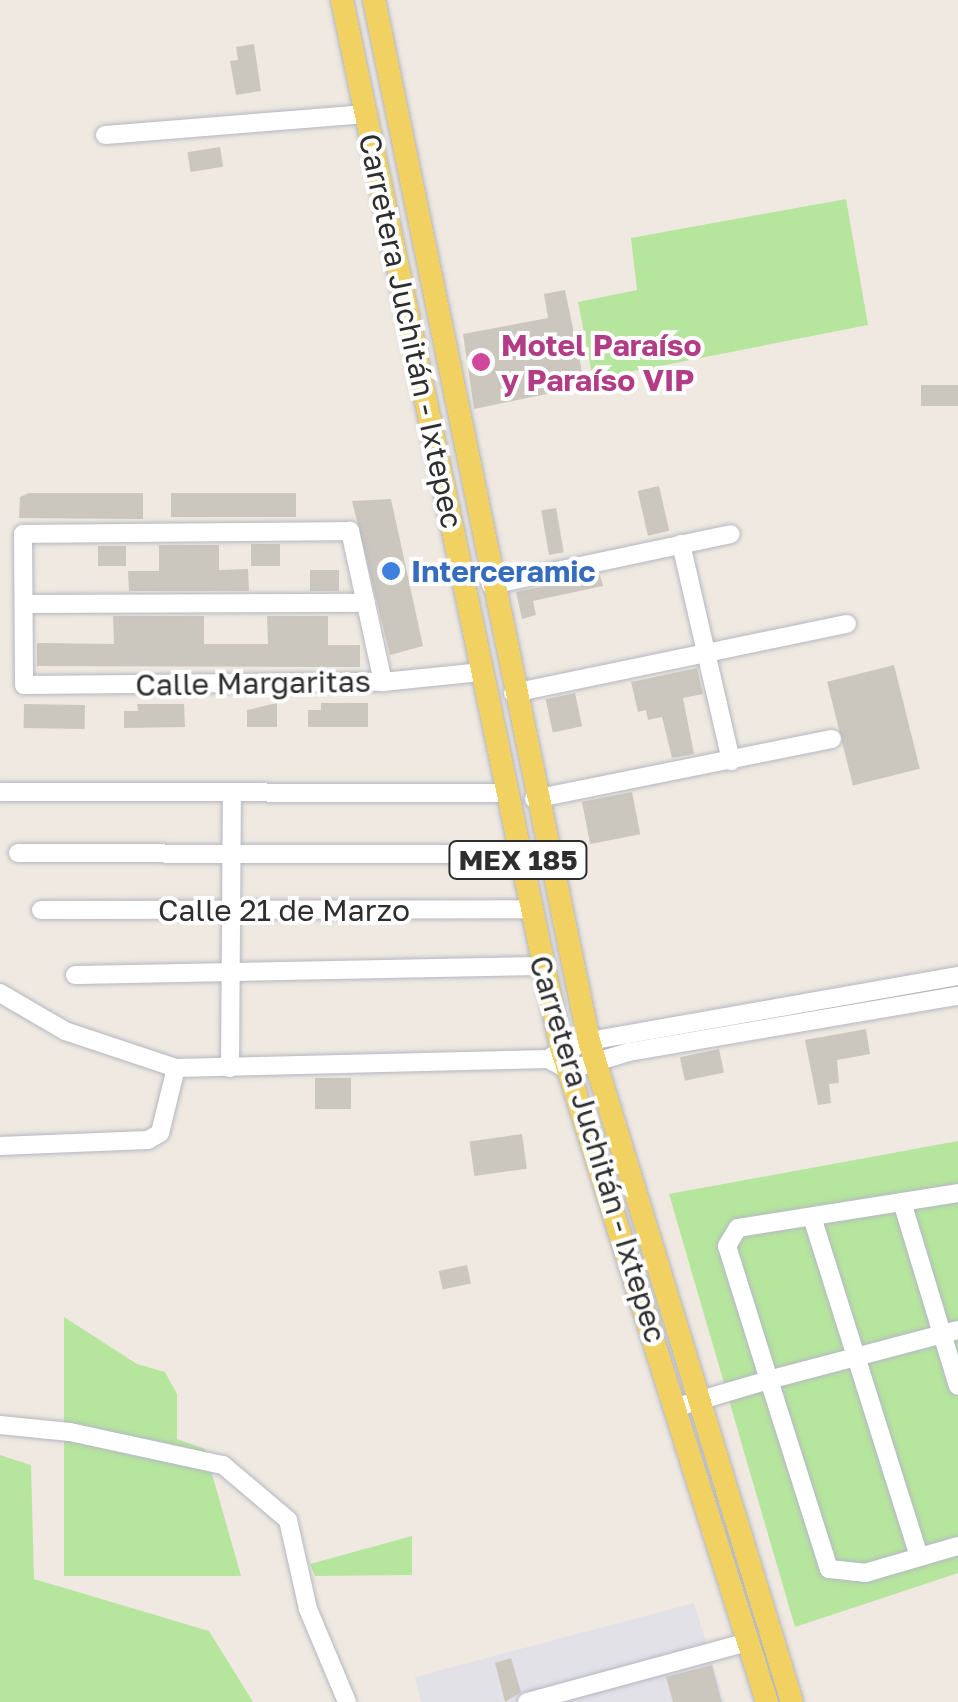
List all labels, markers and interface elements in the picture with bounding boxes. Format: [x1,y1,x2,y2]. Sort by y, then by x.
street label: Carretera Juchitán - Ixtepec [352,130,470,532]
place label: Motel Paraíso y Paraíso VIP [501,327,702,398]
marker: Motel Paraíso y Paraíso VIP [470,351,492,373]
place label: Interceramic [411,553,596,589]
marker: Interceramic [380,560,402,582]
street label: Calle Margaritas [135,663,371,703]
road number: MEX 185 [448,837,588,883]
street label: Calle 21 de Marzo [158,892,410,928]
street label: Carretera Juchitán - Ixtepec [522,951,674,1347]

